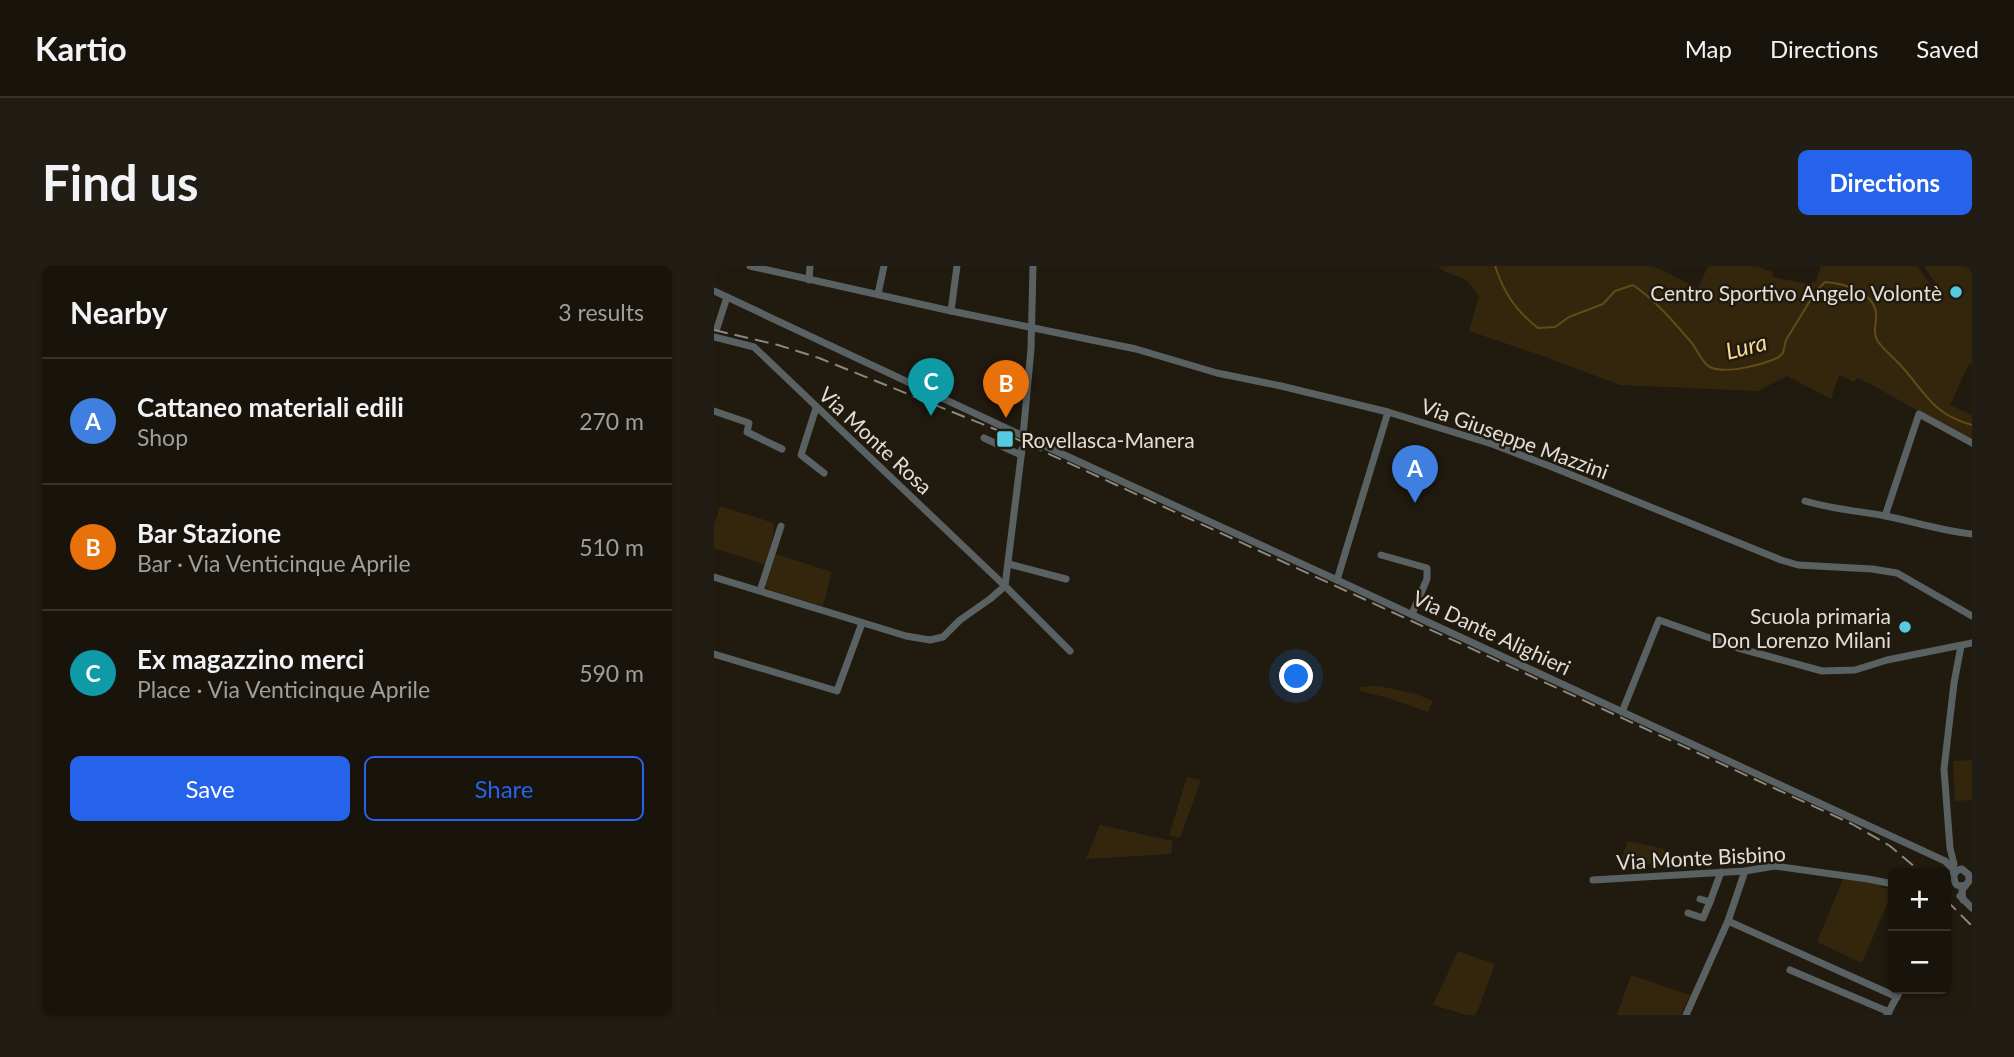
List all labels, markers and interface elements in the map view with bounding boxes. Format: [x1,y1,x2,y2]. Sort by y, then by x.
text: Kartio [35,28,127,68]
text: Map [1685,34,1732,63]
text: Directions [1770,34,1878,63]
text: Saved [1916,34,1979,63]
button: Directions [1798,150,1972,215]
text: Find us [42,153,199,211]
place label: Centro Sportivo Angelo Volontè [1650,280,1942,305]
marker: Centro Sportivo Angelo Volontè [1948,284,1964,300]
text: Nearby [70,294,168,330]
text: 3 results [558,298,644,326]
water label: Lura [1722,327,1770,365]
pin: C [908,358,954,416]
pin: B [983,360,1029,418]
street label: Via Monte Rosa [814,381,938,499]
text: Cattaneo materiali edili [137,391,404,423]
street label: Via Giuseppe Mazzini [1418,392,1612,484]
text: A [85,407,101,435]
text: 270 m [579,407,644,435]
text: Shop [137,423,188,451]
place label: Rovellasca-Manera [1021,427,1195,452]
marker: Rovellasca-Manera [995,429,1015,449]
pin: A [1392,445,1438,503]
text: Bar Stazione [137,517,281,549]
text: B [85,533,101,561]
text: 510 m [579,533,644,561]
text: Bar · Via Venticinque Aprile [137,549,411,577]
street label: Via Dante Alighieri [1409,584,1575,680]
place label: Scuola primaria Don Lorenzo Milani [1711,603,1891,652]
marker: Scuola primaria Don Lorenzo Milani [1897,619,1913,635]
text: Ex magazzino merci [137,643,364,675]
text: C [85,659,101,687]
text: 590 m [579,659,644,687]
your location [1279,659,1313,693]
text: Place · Via Venticinque Aprile [137,675,430,703]
button: Save [70,756,350,821]
button: Share [364,756,644,821]
street label: Via Monte Bisbino [1616,840,1786,874]
map controls [1888,868,1951,994]
button: + [1888,868,1951,931]
button: − [1888,931,1951,994]

